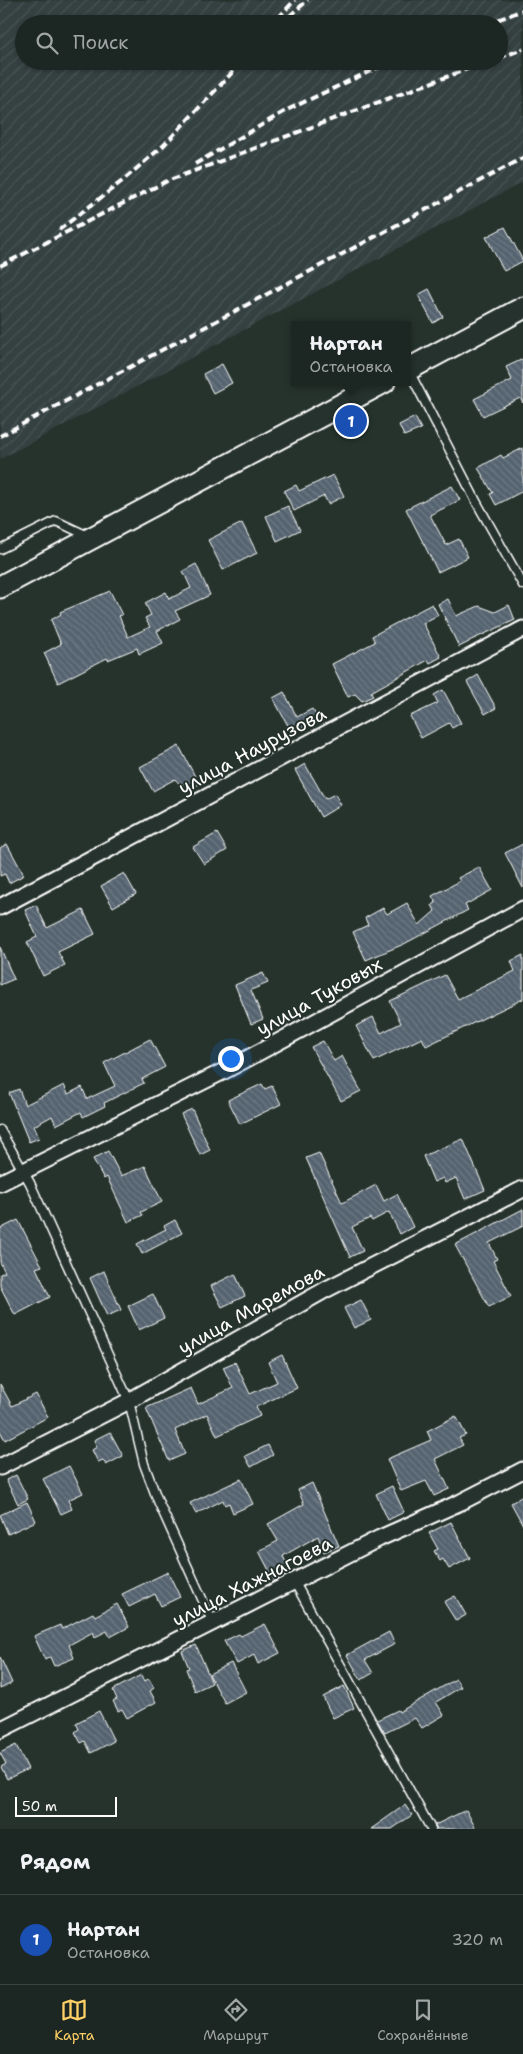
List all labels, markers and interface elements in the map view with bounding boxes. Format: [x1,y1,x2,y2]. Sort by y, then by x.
search box [15,15,508,70]
icon: search [33,29,61,57]
text: Поиск [73,30,128,55]
popup [291,321,411,386]
text: Нартан [310,331,383,356]
text: Остановка [310,356,392,377]
pin: 1 [335,402,367,440]
street label: улица Наурузова [174,701,331,800]
street label: улица Туковых [252,951,387,1041]
your location [218,1046,244,1072]
street label: улица Маремова [174,1259,329,1360]
street label: улица Хажнагоева [168,1530,337,1633]
scale bar [15,1794,118,1817]
text: 50 m [22,1797,57,1815]
text: Рядом [20,1848,90,1876]
text: Нартан [67,1917,140,1942]
text: 1 [32,1929,40,1950]
text: 320 m [452,1929,503,1950]
text: Остановка [67,1942,150,1963]
tab: Карта [54,1996,94,2044]
tab: Маршрут [203,1996,268,2044]
tab: Сохранённые [377,1996,469,2044]

